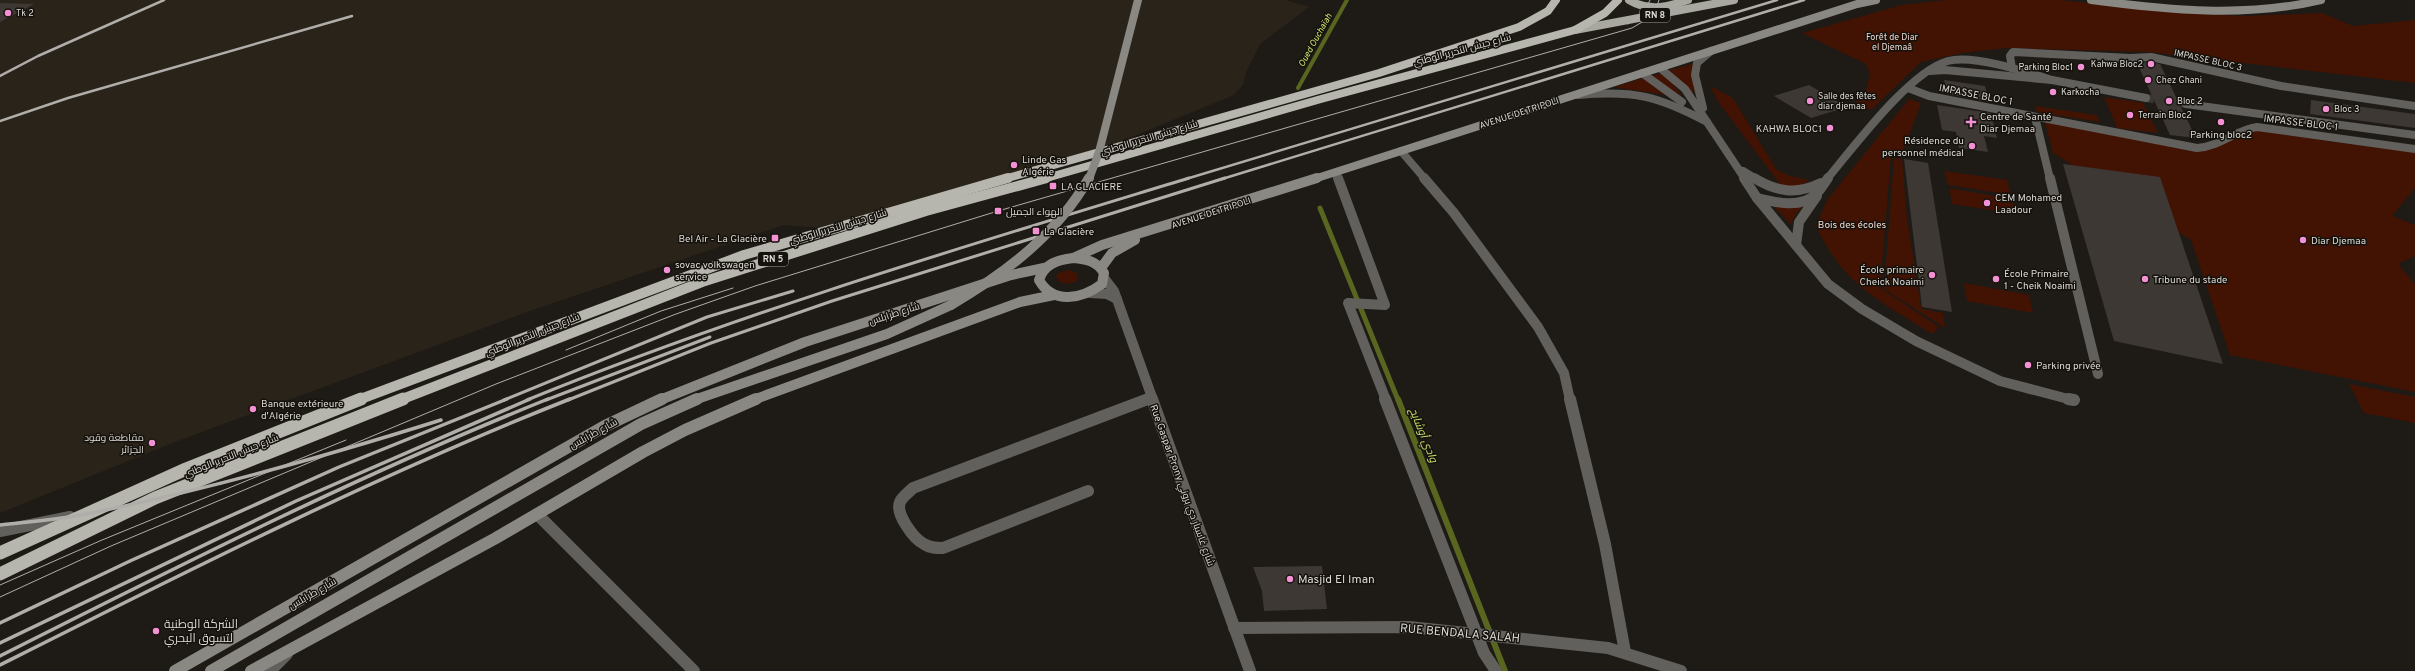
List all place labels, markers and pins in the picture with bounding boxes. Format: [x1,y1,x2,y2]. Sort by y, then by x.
marker: Tk 2 [3,8,13,18]
place label: Tk 2 [16,8,34,19]
place label: Kahwa Bloc2 [2091,59,2143,70]
marker: Kahwa Bloc2 [2146,59,2156,69]
place label: Parking Bloc1 [2018,62,2073,73]
marker: Parking Bloc1 [2076,62,2086,72]
marker: Chez Ghani [2143,75,2153,85]
place label: Chez Ghani [2156,75,2202,86]
marker: Karkocha [2048,87,2058,97]
place label: Karkocha [2061,87,2099,98]
place label: Salle des fêtes diar djemaa [1818,91,1876,112]
marker: Salle des fêtes diar djemaa [1805,96,1815,106]
marker: Bloc 2 [2164,96,2174,106]
place label: Bloc 2 [2177,96,2203,107]
marker: Bloc 3 [2321,104,2331,114]
place label: Bloc 3 [2334,104,2359,115]
marker: Terrain Bloc2 [2125,110,2135,120]
place label: Terrain Bloc2 [2138,110,2192,121]
place label: Centre de Santé Diar Djemaa [1980,111,2052,136]
marker: Centre de Santé Diar Djemaa [1965,116,1977,128]
marker: Parking bloc2 [2216,117,2226,127]
place label: KAHWA BLOC1 [1756,123,1822,136]
marker: KAHWA BLOC1 [1825,123,1835,133]
place label: Parking bloc2 [2190,129,2252,142]
place label: Résidence du personnel médical [1882,135,1964,160]
marker: Résidence du personnel médical [1967,141,1977,151]
place label: Linde Gas Algérie [1022,154,1066,179]
marker: Linde Gas Algérie [1009,160,1019,170]
marker: LA GLACIERE [1048,181,1058,191]
place label: LA GLACIERE [1061,181,1122,194]
place label: CEM Mohamed Laadour [1995,192,2062,217]
marker: CEM Mohamed Laadour [1982,198,1992,208]
marker: الهواء الجميل [993,206,1003,216]
place label: الهواء الجميل [1006,206,1062,219]
marker: La Glacière [1031,226,1041,236]
place label: La Glacière [1044,226,1094,239]
place label: Bel Air - La Glacière [678,233,767,246]
marker: Bel Air - La Glacière [770,233,780,243]
marker: Diar Djemaa [2298,235,2308,245]
place label: Diar Djemaa [2311,235,2366,248]
place label: sovac volkswagen service [675,259,755,284]
place label: École primaire Cheick Noaimi [1860,264,1924,289]
marker: sovac volkswagen service [662,265,672,275]
place label: École Primaire 1 - Cheik Noaimi [2004,268,2076,293]
marker: École primaire Cheick Noaimi [1927,270,1937,280]
marker: École Primaire 1 - Cheik Noaimi [1991,274,2001,284]
marker: Tribune du stade [2140,274,2150,284]
place label: Tribune du stade [2153,274,2227,287]
marker: Parking privée [2023,360,2033,370]
place label: Parking privée [2036,360,2101,373]
place label: Banque extérieure d'Algérie [261,398,343,423]
marker: Banque extérieure d'Algérie [248,404,258,414]
place label: مقاطعة وقود الجزائر [84,432,144,457]
marker: مقاطعة وقود الجزائر [147,438,157,448]
place label: Masjid El Iman [1298,572,1375,588]
marker: Masjid El Iman [1285,574,1295,584]
place label: الشركة الوطنية لتسوق البحري [164,617,238,648]
marker: الشركة الوطنية لتسوق البحري [151,626,161,636]

